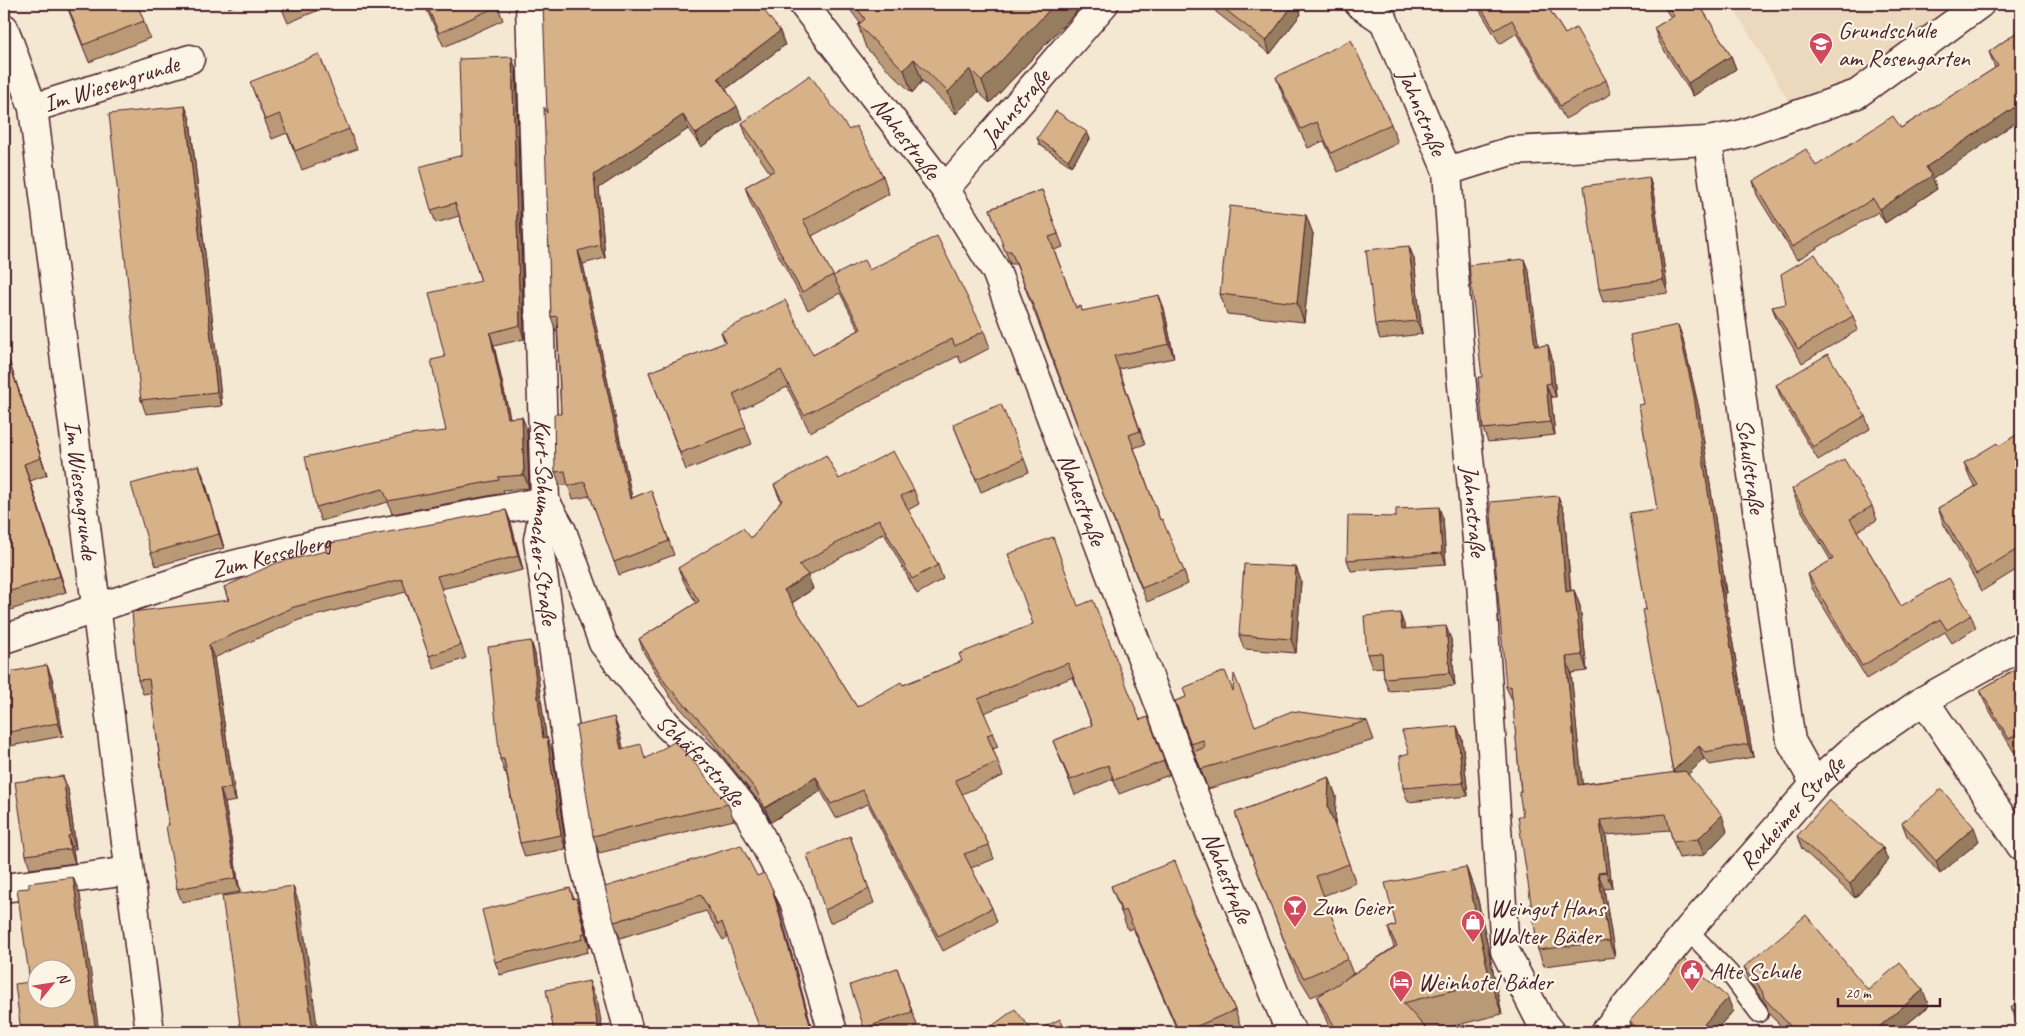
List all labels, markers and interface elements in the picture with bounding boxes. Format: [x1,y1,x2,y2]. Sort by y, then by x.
place label: Grundschule am Rosengarten [1838,15,1971,73]
school or university icon: Grundschule am Rosengarten [1808,31,1834,65]
street label: Im Wiesengrunde [40,48,185,119]
street label: Jahnstraße [974,61,1058,152]
street label: Jahnstraße [1390,63,1455,162]
street label: Nahestraße [865,91,948,187]
street label: Schulstraße [1730,417,1773,518]
street label: Im Wiesengrunde [58,418,105,563]
street label: Kurt-Schumacher-Straße [522,419,565,629]
street label: Nahestraße [1051,449,1114,552]
street label: Jahnstraße [1455,463,1494,560]
street label: Zum Kesselberg [208,526,335,585]
street label: Schäferstraße [649,708,753,814]
street label: Roxheimer Straße [1732,748,1852,876]
street label: Nahestraße [1196,827,1260,930]
place label: Zum Geier [1312,892,1395,922]
place label: Weingut Hans Walter Bäder [1490,893,1607,951]
bar icon: Zum Geier [1282,894,1308,928]
shop icon: Weingut Hans Walter Bäder [1460,909,1486,943]
place label: Alte Schule [1710,956,1802,986]
north arrow [28,958,78,1008]
public building icon: Alte Schule [1679,958,1705,992]
place label: Weinhotel Bäder [1418,967,1555,997]
hotel icon: Weinhotel Bäder [1388,969,1414,1003]
text: N [53,970,74,988]
scale bar [1838,976,1940,1008]
text: 20 m [1845,984,1872,1003]

